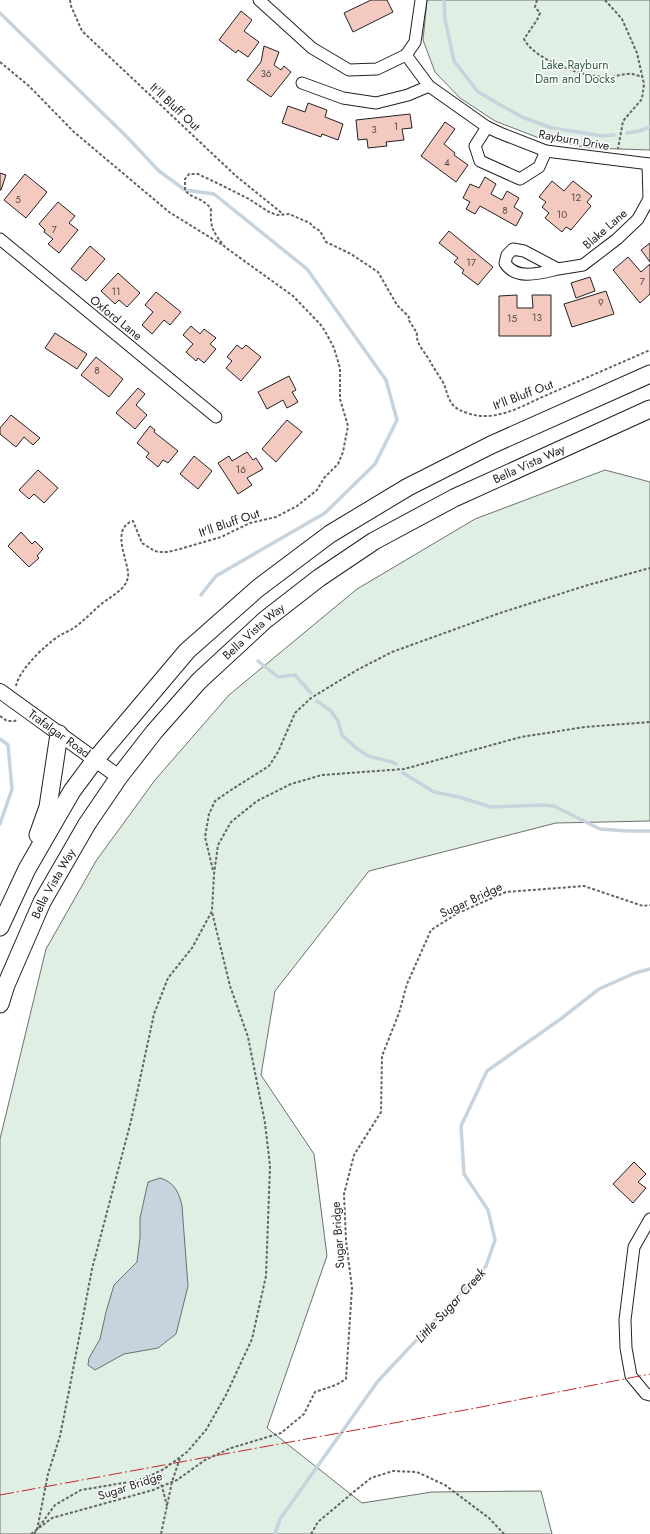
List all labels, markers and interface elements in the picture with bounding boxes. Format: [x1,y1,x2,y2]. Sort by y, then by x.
park label: Lake Rayburn Dam and Docks [535,56,615,88]
house number: 36 [260,66,272,81]
street label: It'll Bluff Out [146,79,204,135]
house number: 1 [394,119,398,134]
house number: 3 [371,122,377,137]
street label: Rayburn Drive [537,125,611,155]
house number: 4 [444,155,450,170]
house number: 12 [571,190,581,205]
house number: 5 [15,192,21,207]
house number: 8 [502,203,508,218]
street label: Blake Lane [579,205,631,253]
house number: 10 [557,207,567,222]
house number: 7 [51,222,57,237]
house number: 17 [466,255,477,270]
house number: 7 [639,274,645,289]
house number: 11 [112,284,121,299]
street label: Oxford Lane [86,291,146,345]
house number: 9 [598,295,604,310]
house number: 13 [532,310,543,325]
house number: 15 [507,311,517,326]
house number: 8 [94,363,100,378]
street label: It'll Bluff Out [490,375,556,415]
street label: Bella Vista Way [490,439,569,488]
house number: 16 [236,462,246,477]
street label: It'll Bluff Out [196,504,262,542]
street label: Bella Vista Way [218,599,289,664]
street label: Trafalgar Road [24,705,94,762]
street label: Bella Vista Way [27,845,80,921]
street label: Sugar Bridge [437,878,505,922]
street label: Sugar Bridge [327,1201,349,1269]
water label: Little Sugar Creek [411,1263,490,1347]
street label: Sugar Bridge [95,1467,165,1505]

